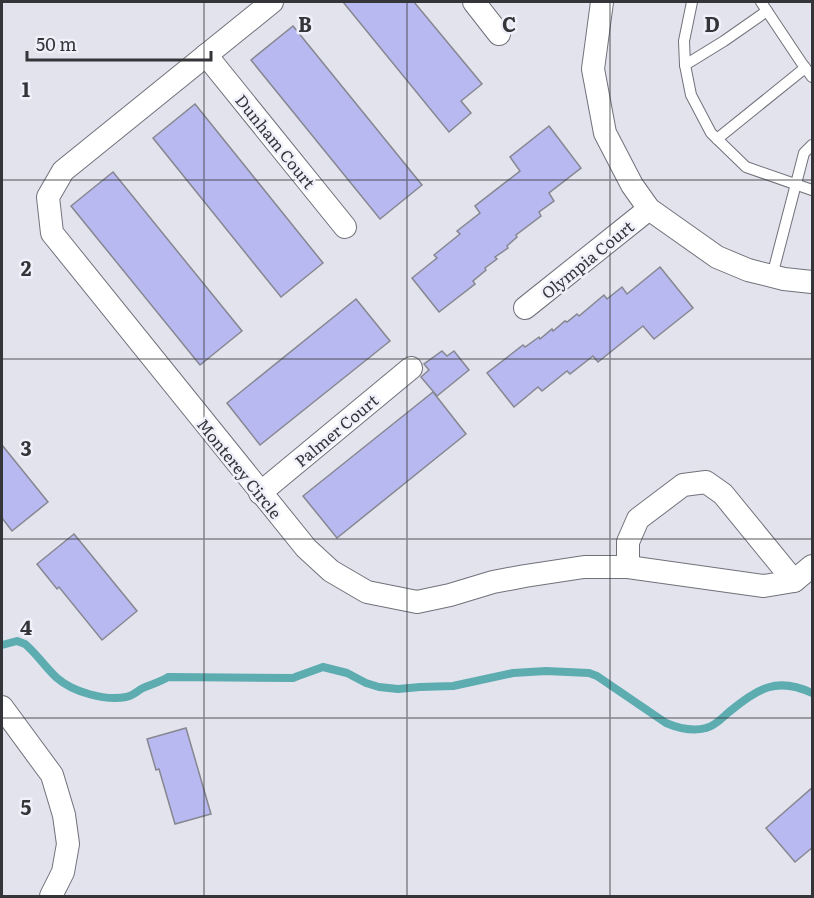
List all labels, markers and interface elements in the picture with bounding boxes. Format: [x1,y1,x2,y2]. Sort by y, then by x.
text: B [298,8,312,38]
text: C [502,8,516,38]
text: D [704,8,720,38]
scale bar [27,24,212,62]
text: 50 m [36,30,77,57]
text: 1 [22,73,30,103]
street label: Dunham Court [230,89,322,194]
street label: Olympia Court [536,214,639,304]
text: 2 [21,252,32,282]
street label: Palmer Court [289,388,383,472]
street label: Monterey Circle [192,413,288,523]
text: 3 [20,432,32,462]
text: 4 [20,611,32,641]
text: 5 [21,791,32,821]

